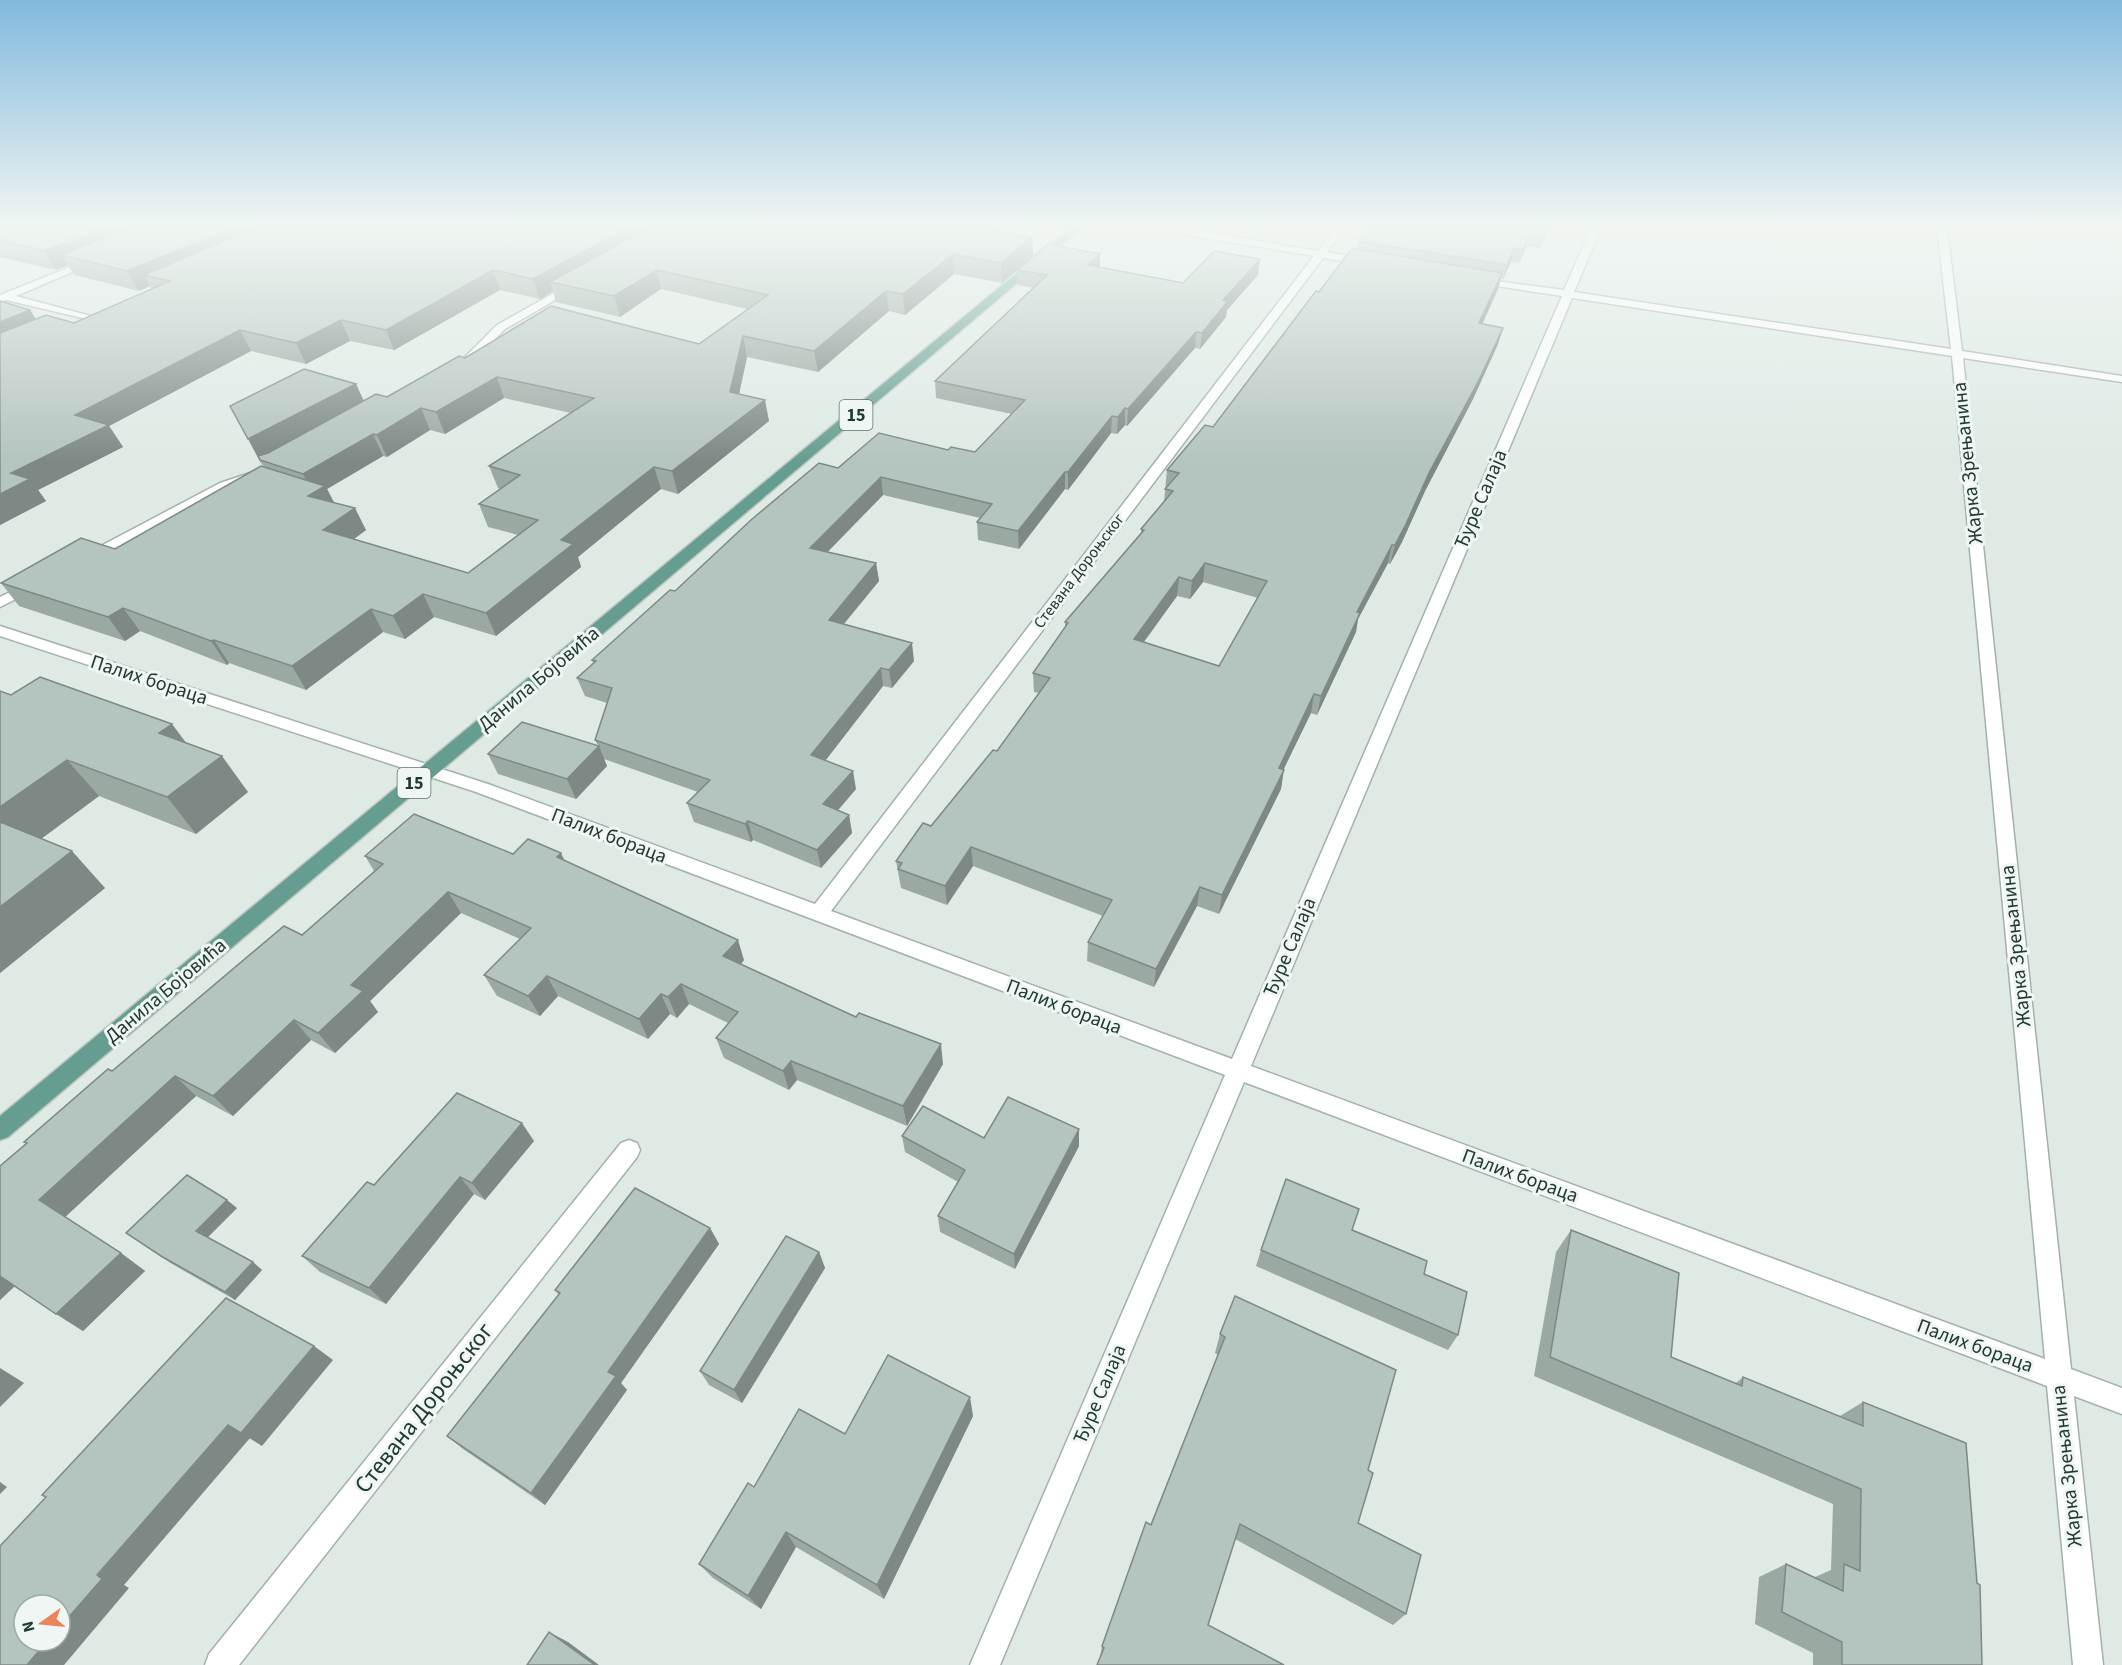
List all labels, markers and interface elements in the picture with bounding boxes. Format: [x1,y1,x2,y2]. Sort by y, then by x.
street label: Жарка Зрењанина [1946,381,1990,545]
road number: 15 [840,400,872,430]
street label: Ђуре Салаја [1448,445,1514,553]
street label: Стевана Дороњског [1028,509,1130,633]
street label: Данила Бојовића [472,620,606,738]
street label: Палих бораца [87,648,211,712]
road number: 15 [398,768,430,798]
street label: Палих бораца [547,801,671,871]
street label: Жарка Зрењанина [1994,864,2038,1028]
street label: Ђуре Салаја [1257,893,1323,1001]
street label: Данила Бојовића [99,932,233,1050]
street label: Палих бораца [1002,972,1126,1042]
street label: Палих бораца [1458,1142,1582,1210]
street label: Палих бораца [1913,1312,2037,1380]
street label: Стевана Дороњског [346,1315,502,1501]
street label: Ђуре Салаја [1067,1340,1133,1448]
street label: Жарка Зрењанина [2045,1384,2089,1548]
north arrow [12,1593,72,1653]
text: N [16,1619,40,1635]

